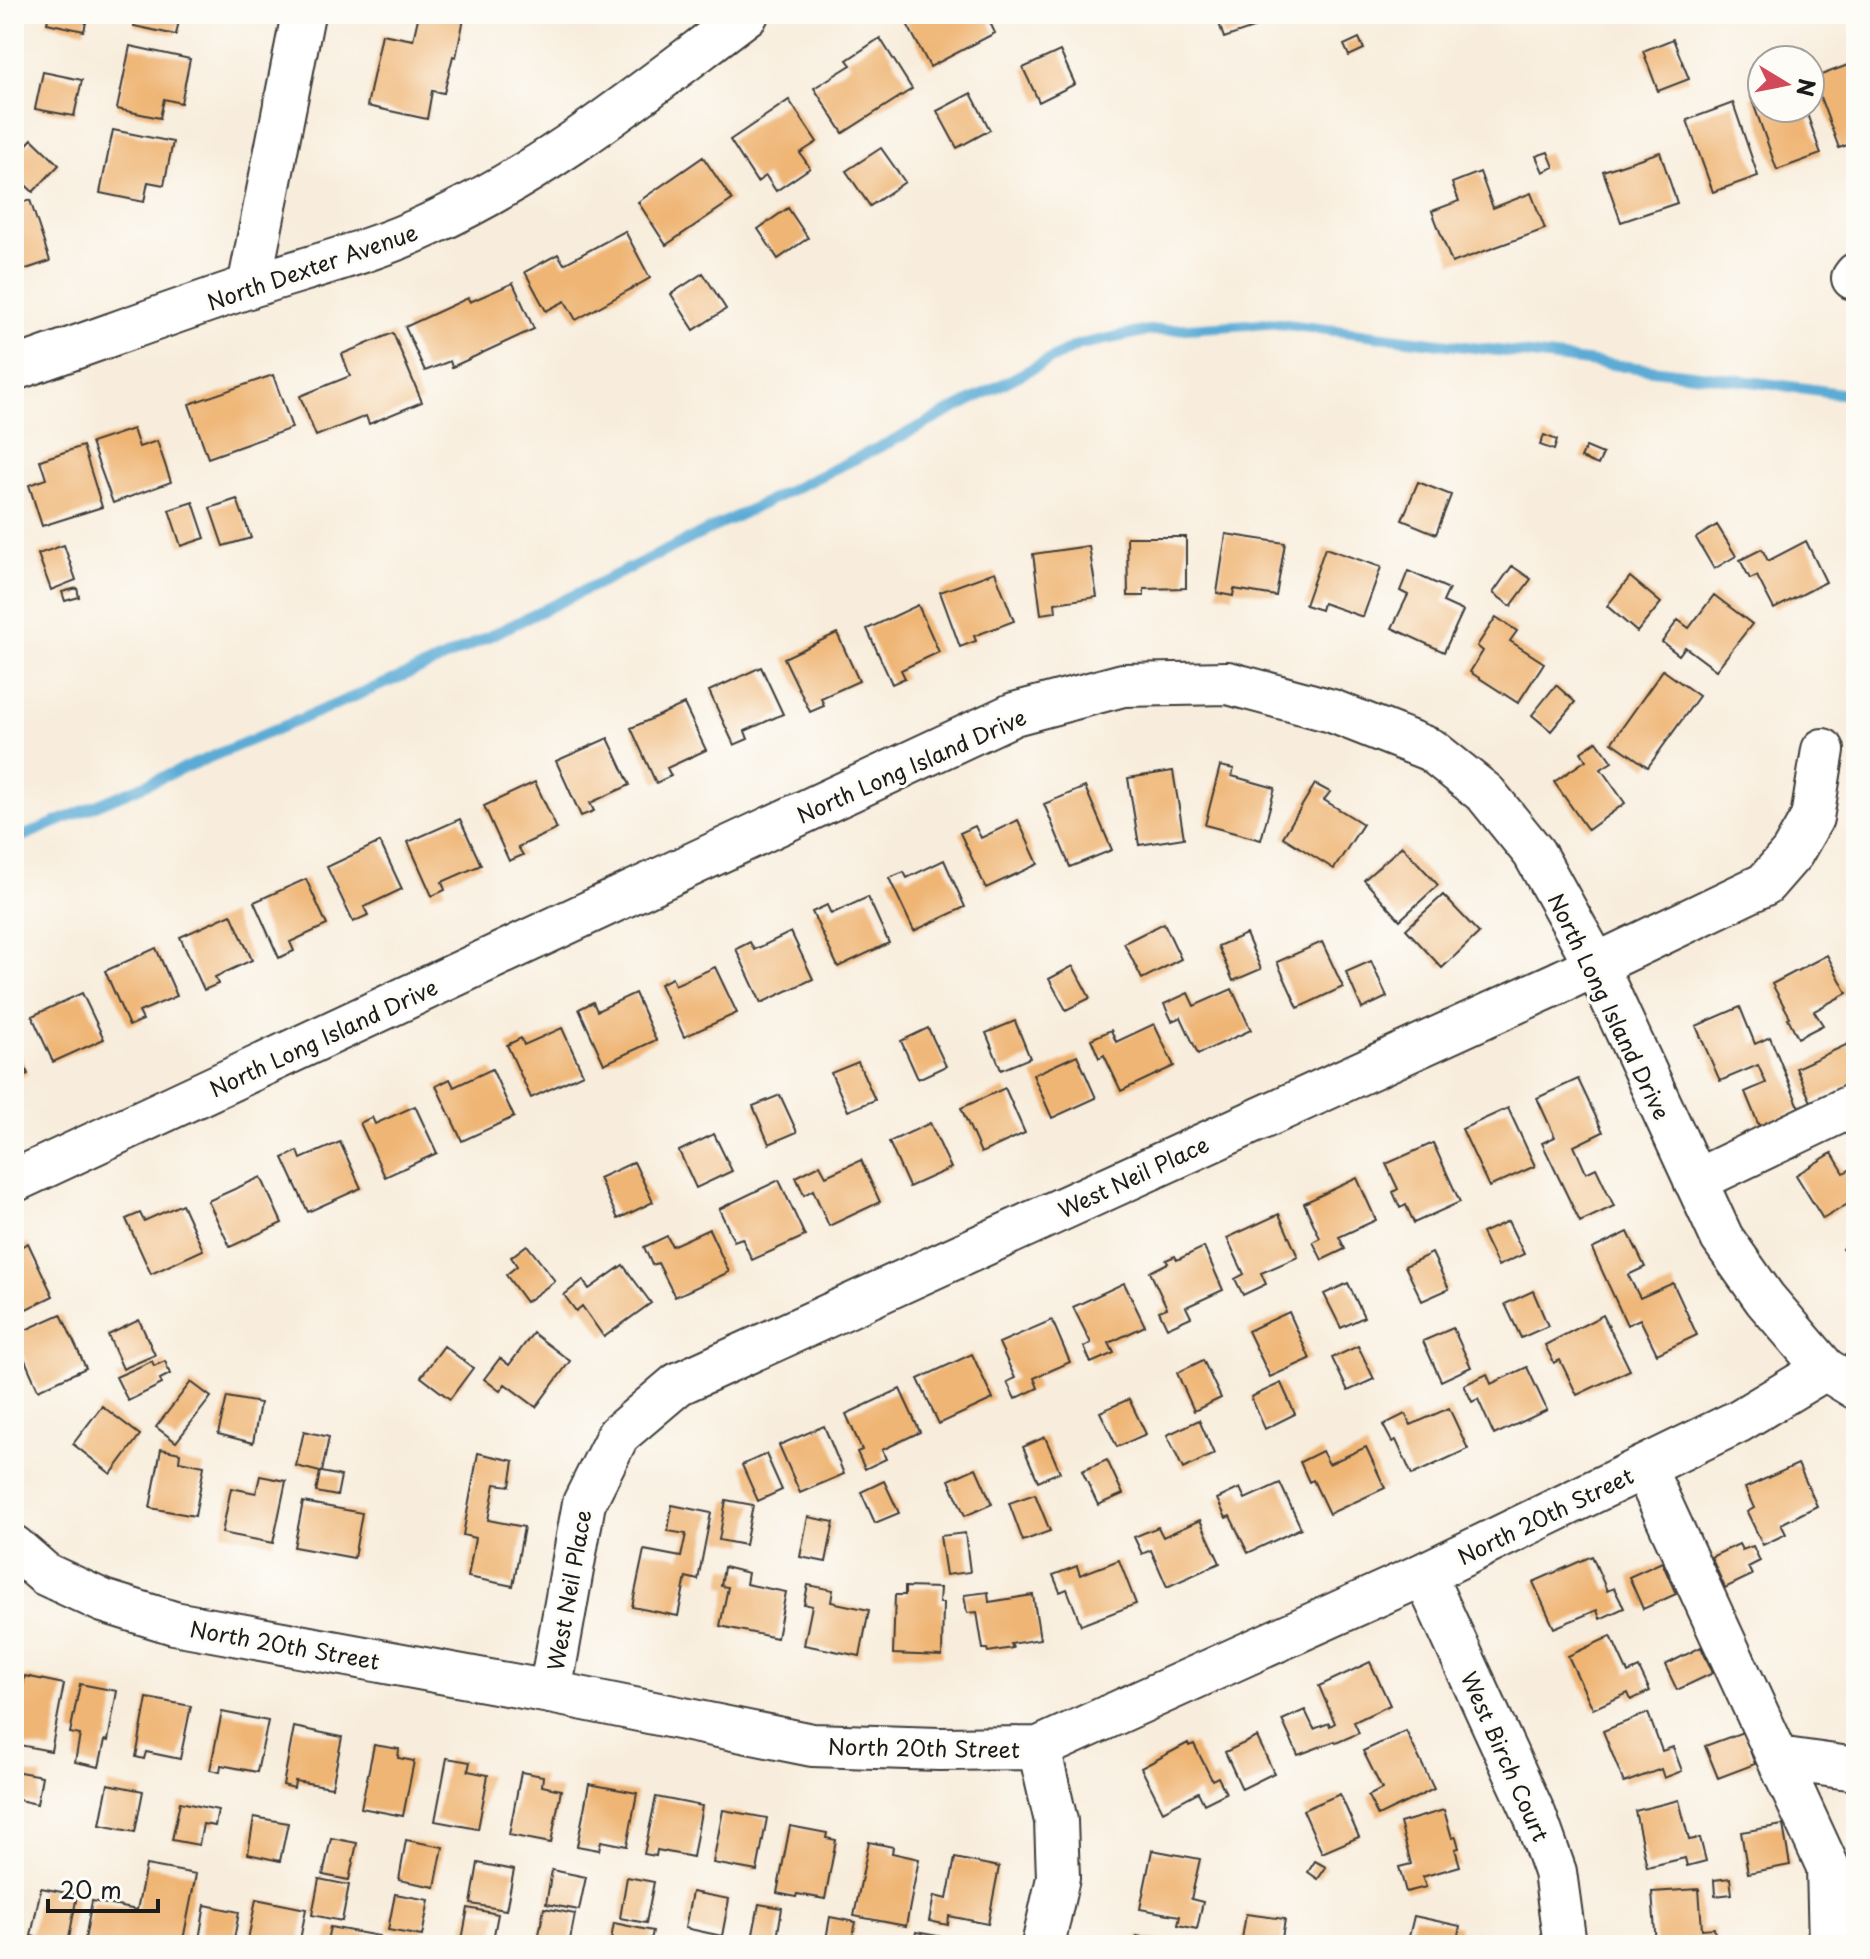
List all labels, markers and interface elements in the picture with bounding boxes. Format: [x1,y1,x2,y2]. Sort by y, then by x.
north arrow [1746,44,1826,124]
text: N [1789,76,1825,99]
street label: North Dexter Avenue [202,214,422,318]
street label: North Long Island Drive [791,699,1031,831]
street label: North Long Island Drive [1541,887,1679,1125]
street label: North Long Island Drive [204,970,442,1104]
street label: West Neil Place [1052,1127,1214,1225]
street label: North 20th Street [1451,1458,1639,1572]
street label: West Neil Place [538,1507,598,1673]
street label: North 20th Street [188,1611,382,1677]
street label: West Birch Court [1454,1666,1558,1846]
street label: North 20th Street [828,1729,1020,1765]
scale bar [48,1863,158,1913]
text: 20 m [60,1871,122,1907]

